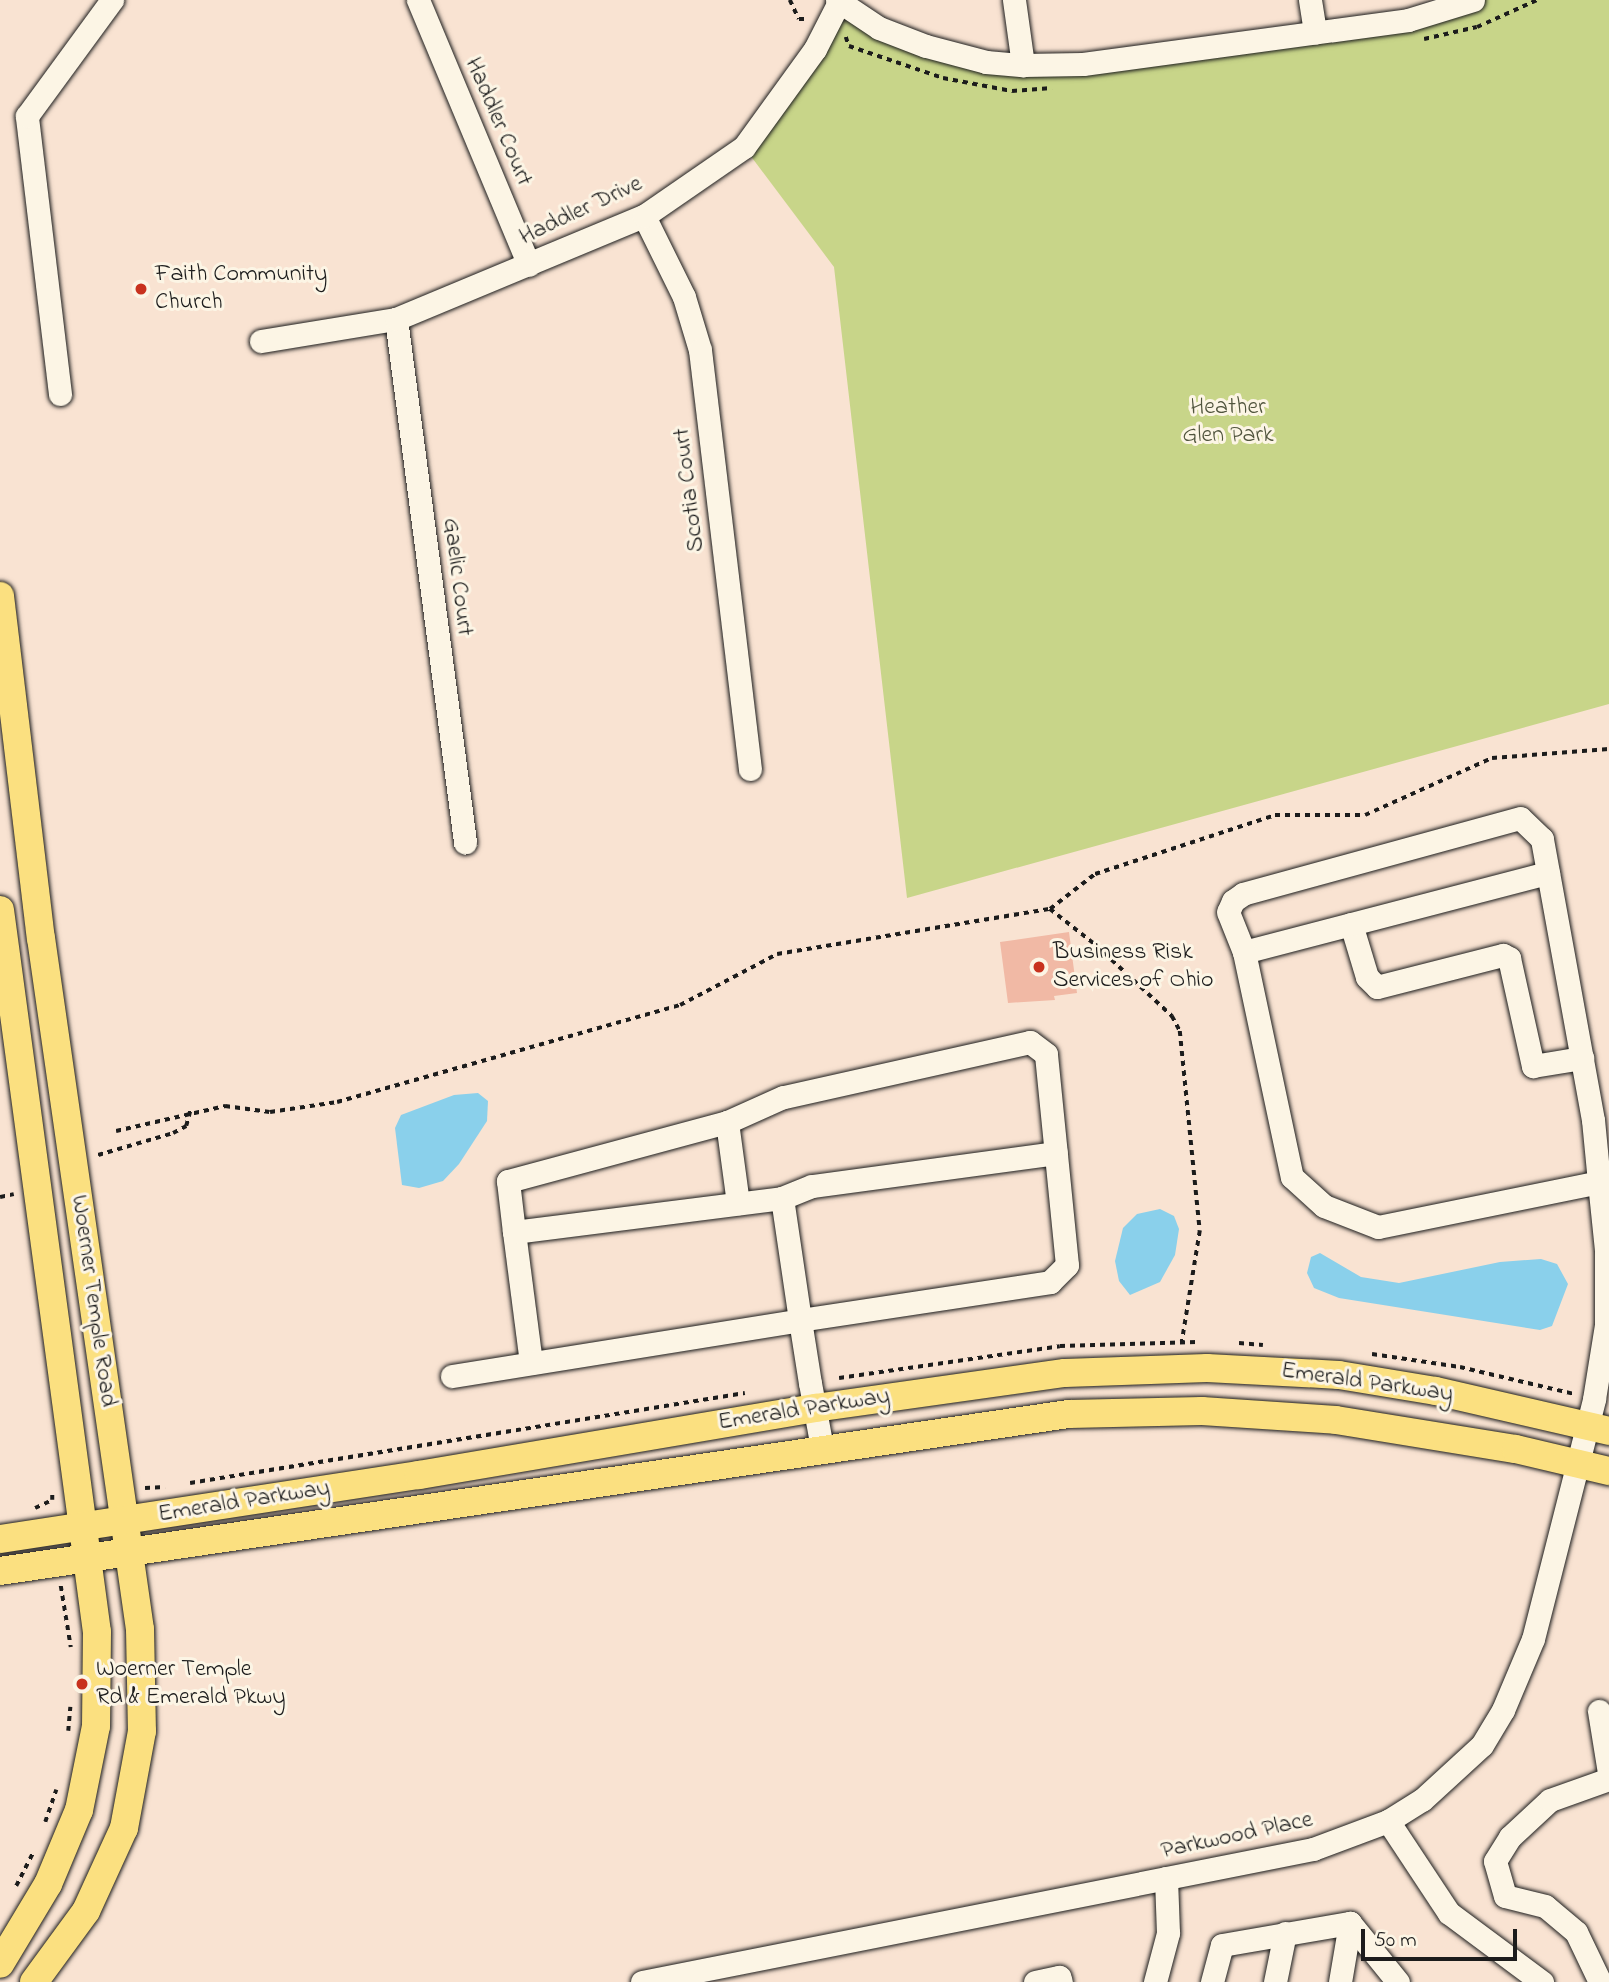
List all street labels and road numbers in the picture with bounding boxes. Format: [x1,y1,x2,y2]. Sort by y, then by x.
street label: Haddler Court [458,53,538,191]
street label: Haddler Drive [515,170,647,252]
street label: Scotia Court [668,426,712,554]
street label: Gaelic Court [435,516,479,638]
street label: Woerner Temple Road [64,1193,122,1409]
street label: Emerald Parkway [1279,1357,1455,1409]
street label: Emerald Parkway [716,1382,892,1438]
street label: Emerald Parkway [156,1474,332,1530]
street label: Parkwood Place [1159,1806,1315,1866]

